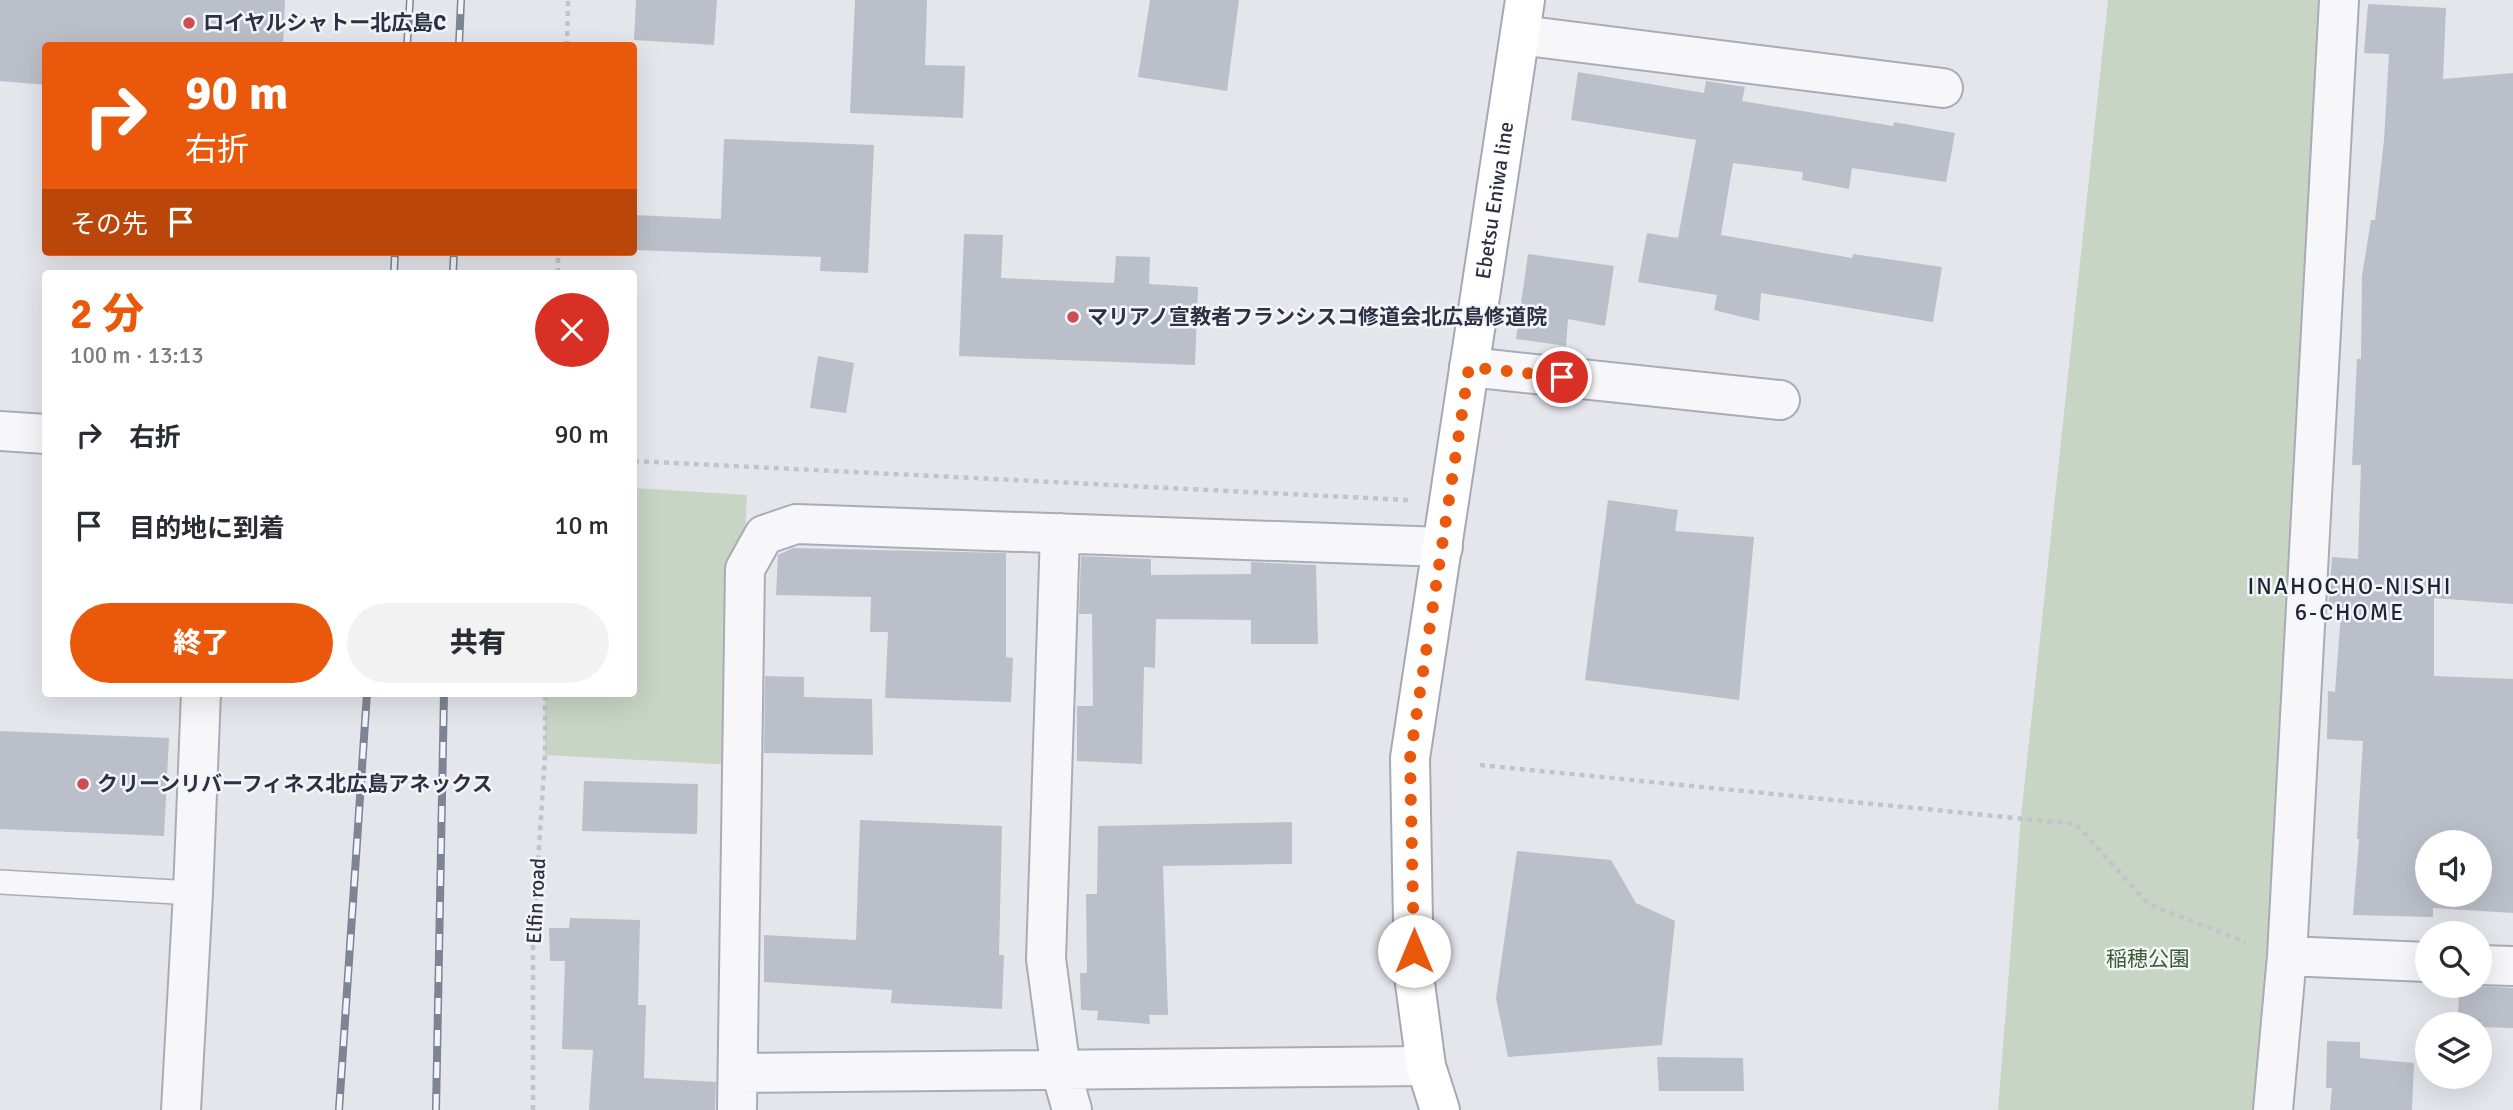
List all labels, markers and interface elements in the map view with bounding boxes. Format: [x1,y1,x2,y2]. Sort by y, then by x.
place label: ロイヤルシャトー北広島C [203,10,446,36]
marker: ロイヤルシャトー北広島C [181,15,197,31]
text: 90 m [185,63,288,123]
icon: right [70,70,161,161]
street label: Ebetsu Eniwa line [1470,120,1519,281]
text: 右折 [185,130,249,169]
icon: arrive [162,203,200,241]
text: その先 [70,209,148,241]
text: 2 分 [70,289,144,340]
button: close [535,293,609,367]
place label: マリアノ宣教者フランシスコ修道会北広島修道院 [1087,304,1547,330]
marker: マリアノ宣教者フランシスコ修道会北広島修道院 [1065,309,1081,325]
text: 100 m · 13:13 [70,341,204,370]
pin [1532,347,1592,407]
icon: arrive [1543,358,1581,396]
icon: right [70,416,108,454]
text: 90 m [554,419,609,451]
text: 右折 [129,422,181,454]
icon: arrive [70,507,108,545]
text: 10 m [554,510,609,542]
text: 目的地に到着 [129,513,285,545]
district label: INAHOCHO-NISHI 6-CHOME [2247,572,2453,627]
button: 終了 [70,603,333,683]
button: 共有 [347,603,609,683]
place label: クリーンリバーフィネス北広島アネックス [97,771,493,797]
marker: クリーンリバーフィネス北広島アネックス [75,776,91,792]
map controls [2415,830,2492,1089]
button: sound [2415,830,2492,907]
street label: Elfin road [521,857,551,945]
position arrow [1377,914,1451,988]
button: search [2415,921,2492,998]
park label: 稲穂公園 [2106,946,2190,972]
button: layers [2415,1012,2492,1089]

